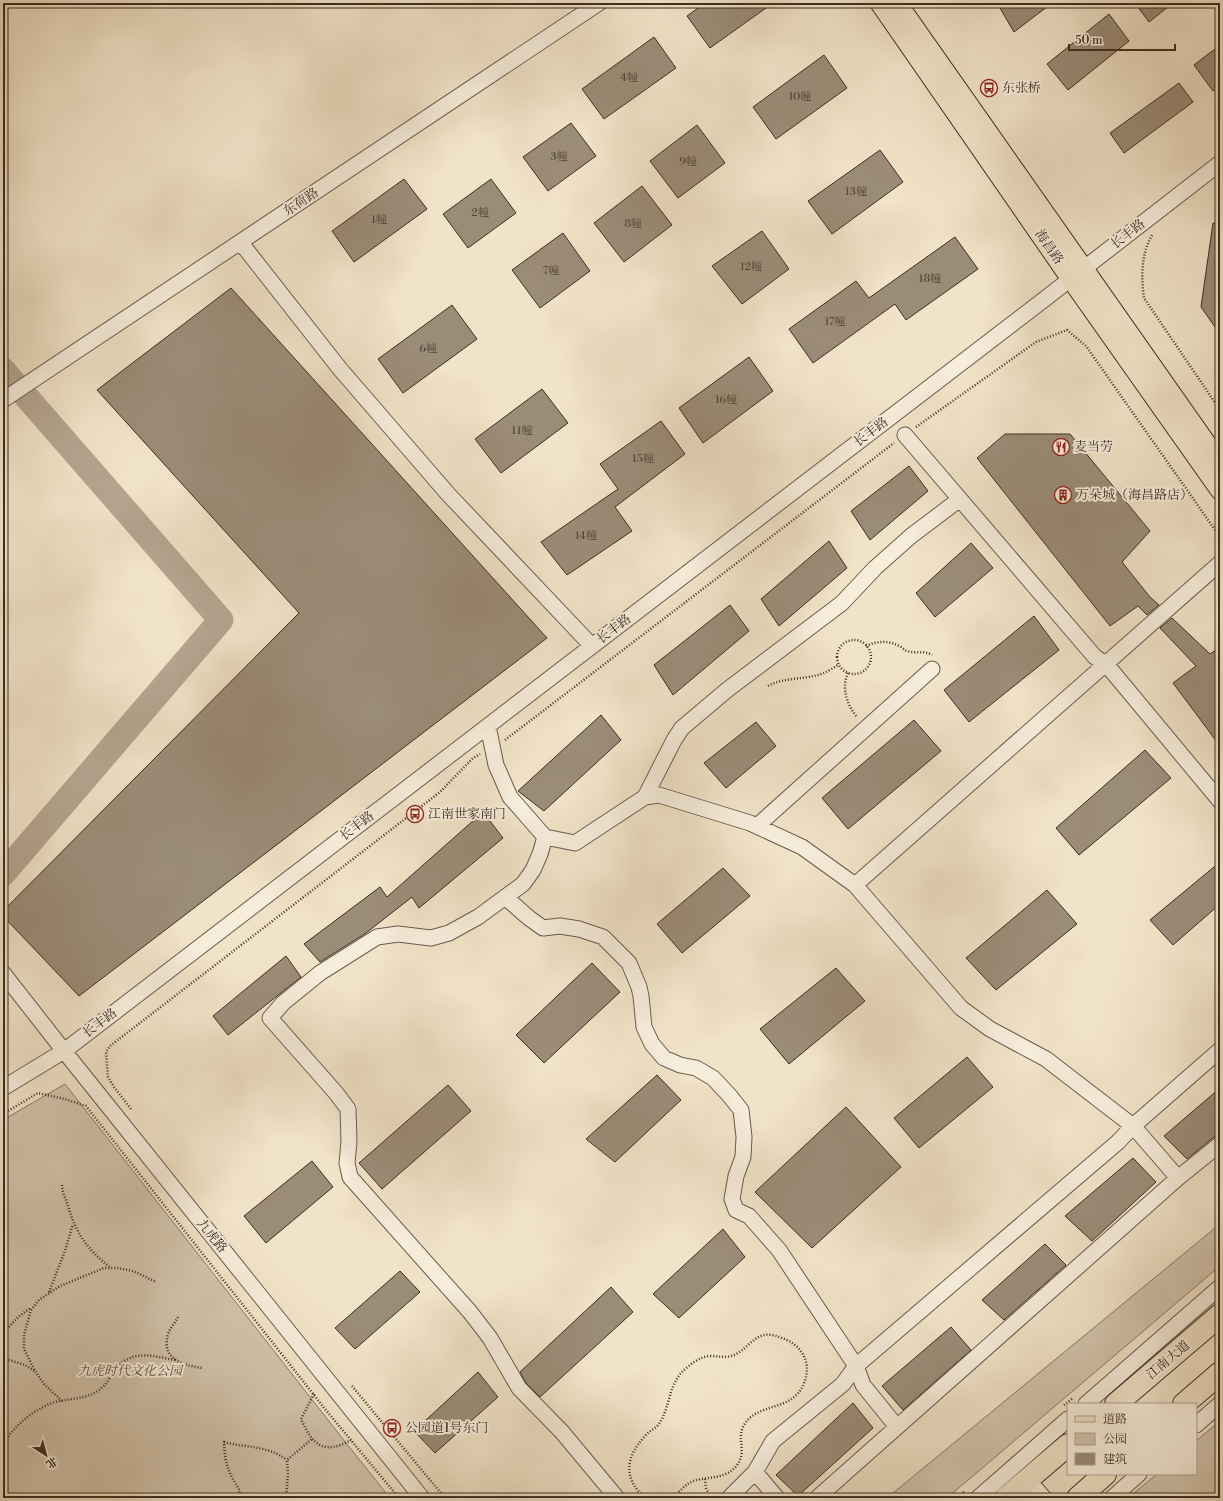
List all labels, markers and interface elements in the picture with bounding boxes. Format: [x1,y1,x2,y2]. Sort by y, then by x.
scale bar [1069,26,1175,52]
text: 50 m [1075,33,1103,48]
house number: 4幢 [620,71,638,85]
bus stop icon: 东张桥 [979,78,999,98]
place label: 东张桥 [1002,80,1041,96]
house number: 10幢 [789,90,811,104]
house number: 3幢 [550,150,568,164]
house number: 9幢 [679,155,697,169]
street label: 东荷路 [280,184,322,220]
house number: 13幢 [845,185,867,199]
house number: 2幢 [471,206,489,220]
house number: 1幢 [371,213,387,227]
street label: 长丰路 [1108,216,1148,252]
house number: 8幢 [624,217,642,231]
street label: 海昌路 [1031,226,1067,268]
house number: 12幢 [740,260,762,274]
house number: 7幢 [543,264,559,278]
house number: 18幢 [919,272,941,286]
house number: 17幢 [825,315,845,329]
house number: 6幢 [419,342,437,356]
house number: 16幢 [715,393,737,407]
street label: 长丰路 [851,414,891,450]
house number: 11幢 [512,424,532,438]
restaurant icon: 麦当劳 [1051,437,1071,457]
place label: 麦当劳 [1074,439,1113,455]
house number: 15幢 [632,452,654,466]
building icon: 万朵城（海昌路店） [1053,485,1073,505]
place label: 万朵城（海昌路店） [1076,487,1193,503]
house number: 14幢 [575,529,597,543]
street label: 长丰路 [594,611,634,647]
bus stop icon: 江南世家南门 [405,804,425,824]
place label: 江南世家南门 [428,806,506,822]
street label: 长丰路 [337,808,377,844]
street label: 长丰路 [80,1005,120,1041]
street label: 九虎路 [194,1216,230,1256]
street label: 江南大道 [1143,1337,1193,1383]
park label: 九虎时代文化公园 [78,1363,184,1379]
legend [1067,1403,1197,1475]
text: 道路 [1103,1412,1127,1427]
bus stop icon: 公园道1号东门 [382,1418,402,1438]
place label: 公园道1号东门 [405,1420,489,1436]
text: 公园 [1103,1432,1127,1447]
north arrow [26,1435,66,1475]
text: 建筑 [1103,1452,1127,1467]
text: 北 [43,1453,60,1471]

